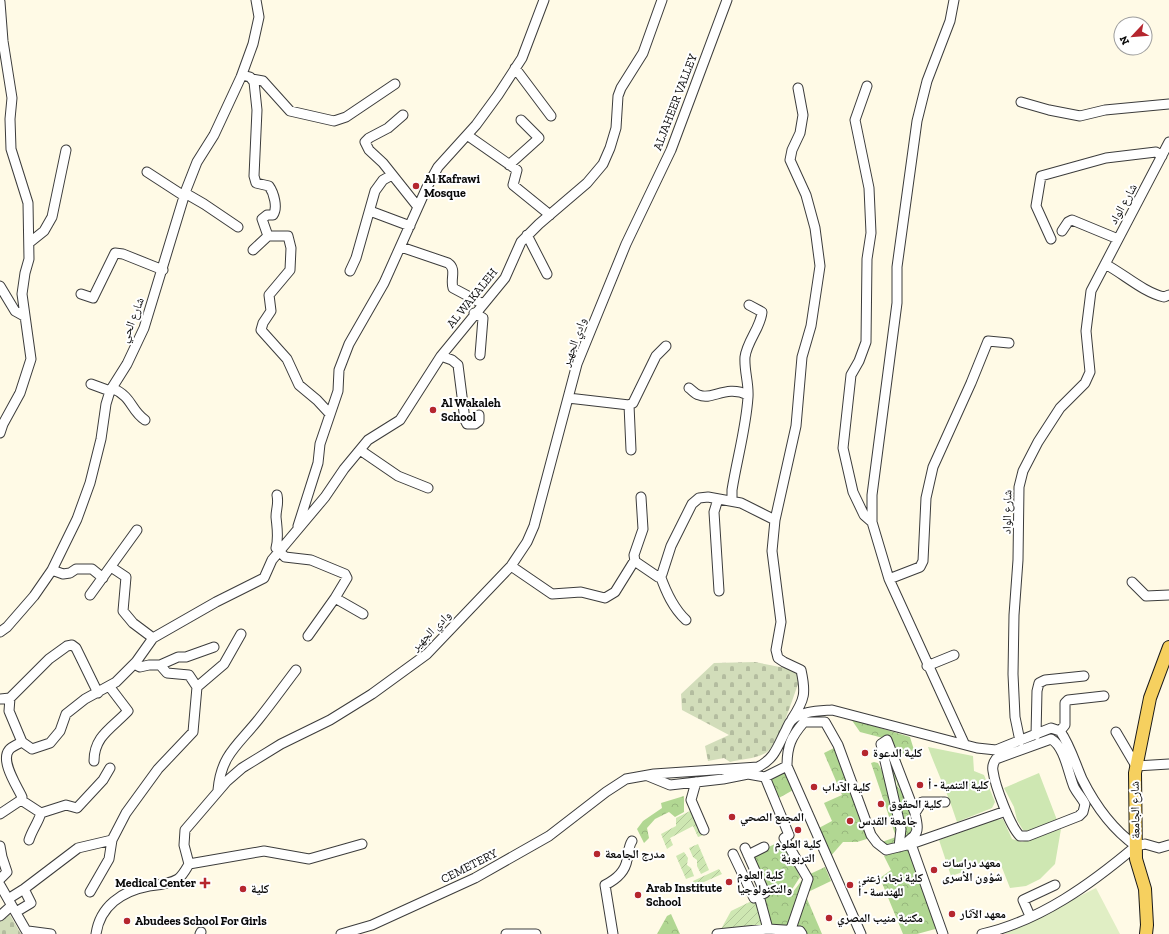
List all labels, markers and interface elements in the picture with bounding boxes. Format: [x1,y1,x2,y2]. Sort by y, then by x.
north arrow [1113,16,1153,56]
text: N [1117,33,1132,47]
street label: ALJAHEER VALLEY [650,51,700,152]
place label: Al Kafrawi Mosque [424,172,480,200]
marker: Al Kafrawi Mosque [411,181,421,191]
street label: شارع الواد [1106,181,1141,227]
street label: AL WAKALEH [444,265,500,331]
street label: شارع الحي [117,295,150,346]
street label: وادي الجهير [558,316,592,370]
place label: Al Wakaleh School [441,396,501,424]
marker: Al Wakaleh School [428,405,438,415]
street label: شارع الواد [1000,490,1015,534]
street label: وادي الجهير [407,608,456,657]
place label: كلية الدعوة [873,746,923,760]
marker: كلية الدعوة [860,748,870,758]
place label: كلية التنمية - أ [928,778,990,792]
place label: كلية الآداب [822,780,871,794]
marker: كلية التنمية - أ [915,780,925,790]
street label: شارع الجامعة [1127,781,1144,839]
marker: كلية الآداب [809,782,819,792]
place label: كلية الحقوق [889,797,943,812]
marker: كلية الحقوق [876,799,886,809]
place label: المجمع الصحي [740,810,804,827]
marker: المجمع الصحي [727,812,737,822]
place label: جامعة القدس [858,814,918,829]
marker: جامعة القدس [845,816,855,826]
marker: كلية العلوم التربوية [793,825,803,835]
place label: كلية العلوم التربوية [775,837,822,865]
street label: CEMETERY [438,846,500,886]
place label: مدرج الجامعة [605,847,665,862]
marker: مدرج الجامعة [592,849,602,859]
place label: معهد دراسات شؤون الأسرى [942,856,1002,885]
marker: معهد دراسات شؤون الأسرى [929,865,939,875]
place label: كلية العلوم والتكنولوجيا [737,868,792,896]
place label: كلية نجاد زعني للهندسة - أ [858,871,924,899]
place label: Medical Center [115,876,197,890]
marker: Medical Center [199,877,211,889]
marker: كلية العلوم والتكنولوجيا [724,877,734,887]
marker: كلية نجاد زعني للهندسة - أ [845,880,855,890]
place label: Arab Institute School [646,881,722,909]
place label: كلية [251,882,270,896]
marker: كلية [238,884,248,894]
marker: Arab Institute School [633,890,643,900]
place label: معهد الآثار [959,907,1006,921]
marker: معهد الآثار [947,909,957,919]
place label: مكتبة منيب المصري [837,911,923,928]
marker: مكتبة منيب المصري [824,913,834,923]
place label: Abudees School For Girls [135,914,267,928]
marker: Abudees School For Girls [122,916,132,926]

